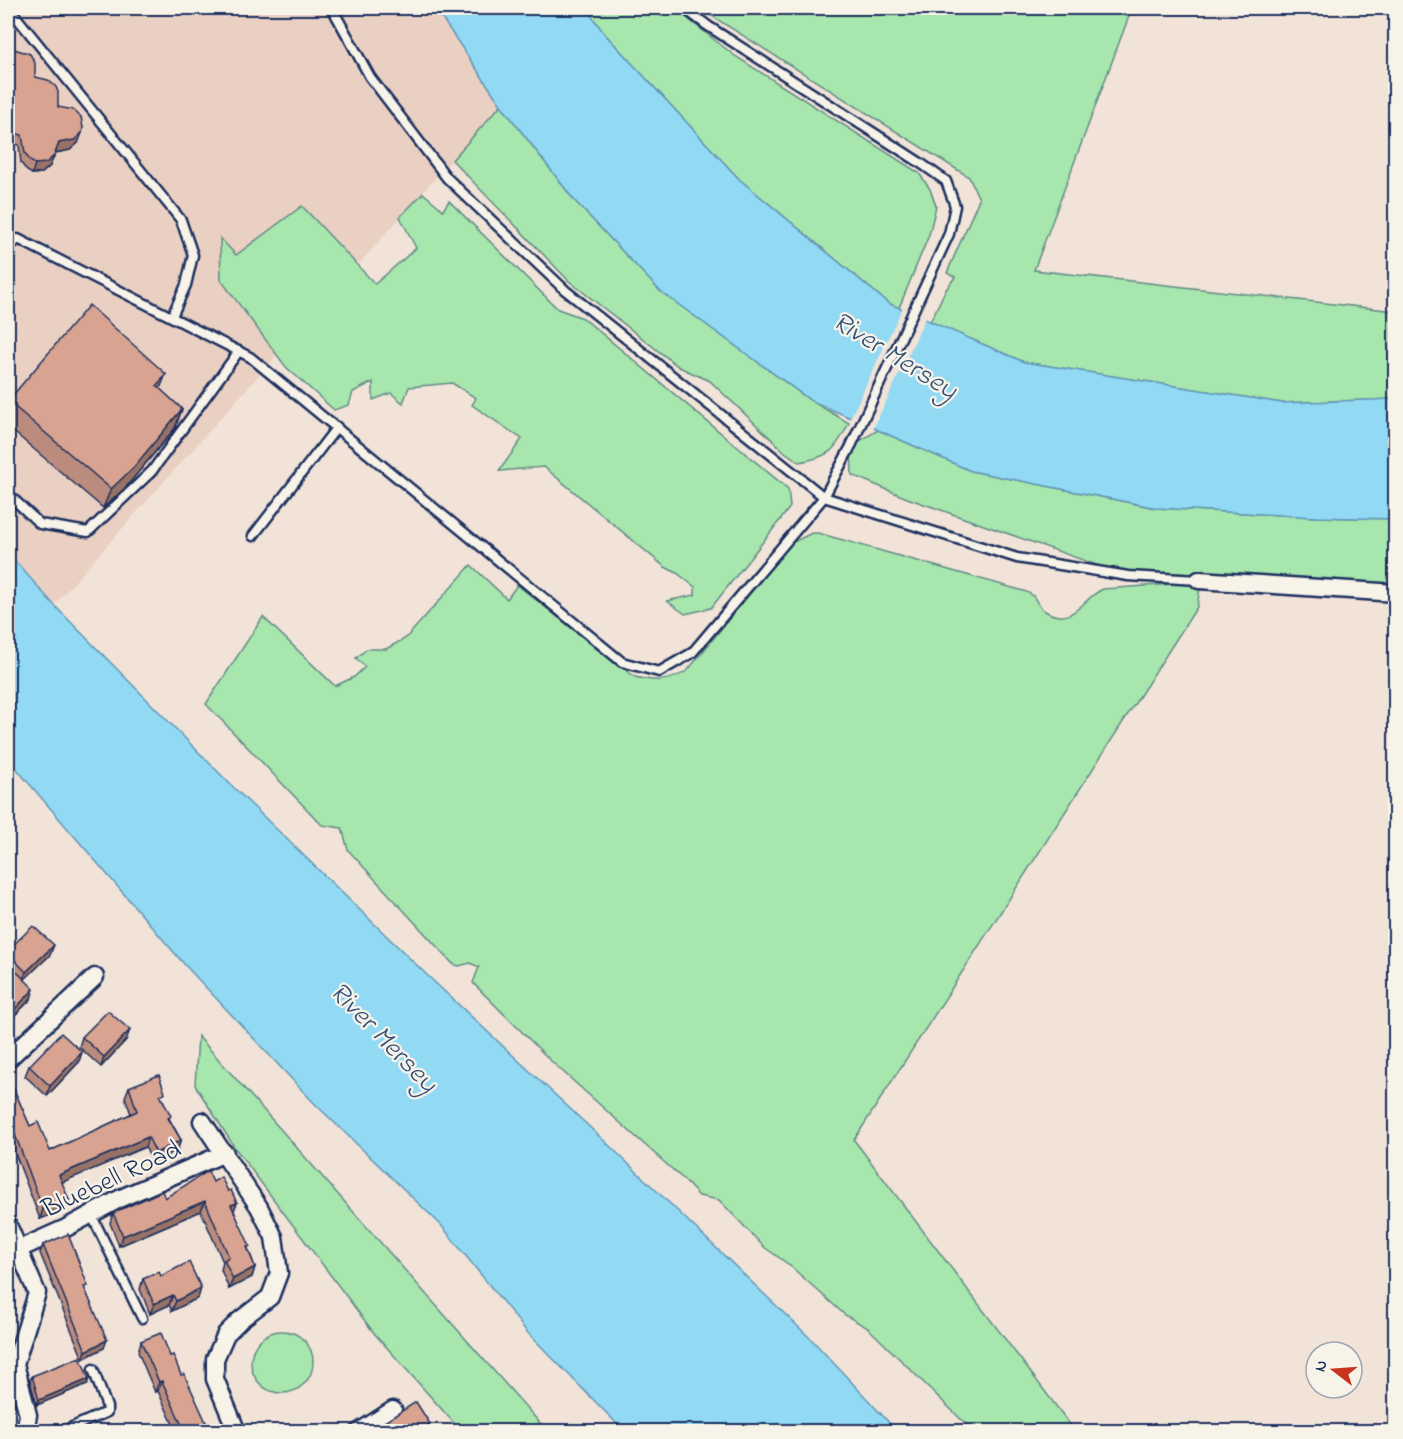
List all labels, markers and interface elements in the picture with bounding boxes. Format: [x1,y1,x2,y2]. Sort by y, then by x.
water label: River Mersey [824,302,965,412]
water label: River Mersey [319,973,446,1104]
street label: Bluebell Road [35,1131,188,1230]
north arrow [1304,1340,1364,1400]
text: N [1309,1357,1335,1375]

